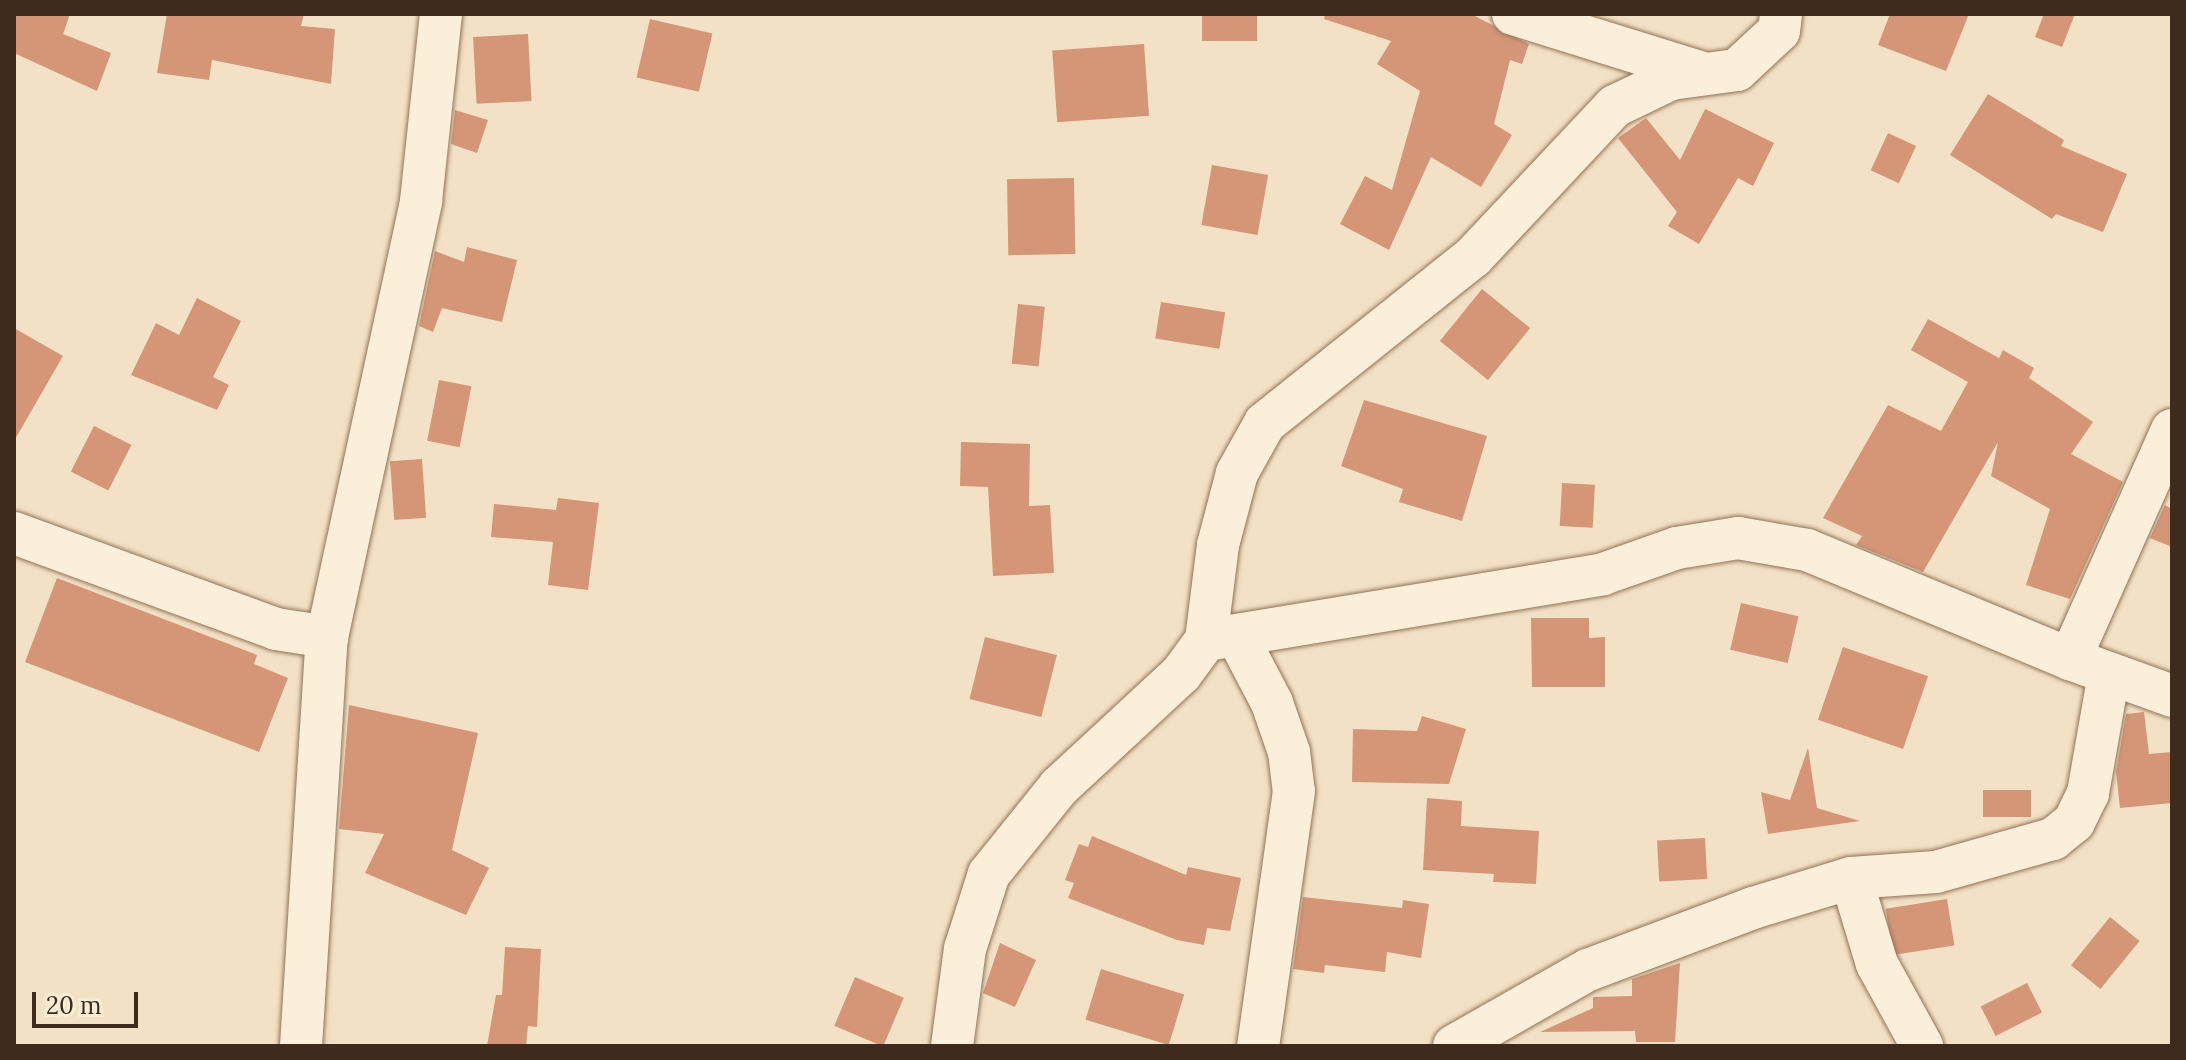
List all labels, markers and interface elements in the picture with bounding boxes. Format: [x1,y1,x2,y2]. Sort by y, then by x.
scale bar [36,976,142,1026]
text: 20 m [46,990,102,1021]

